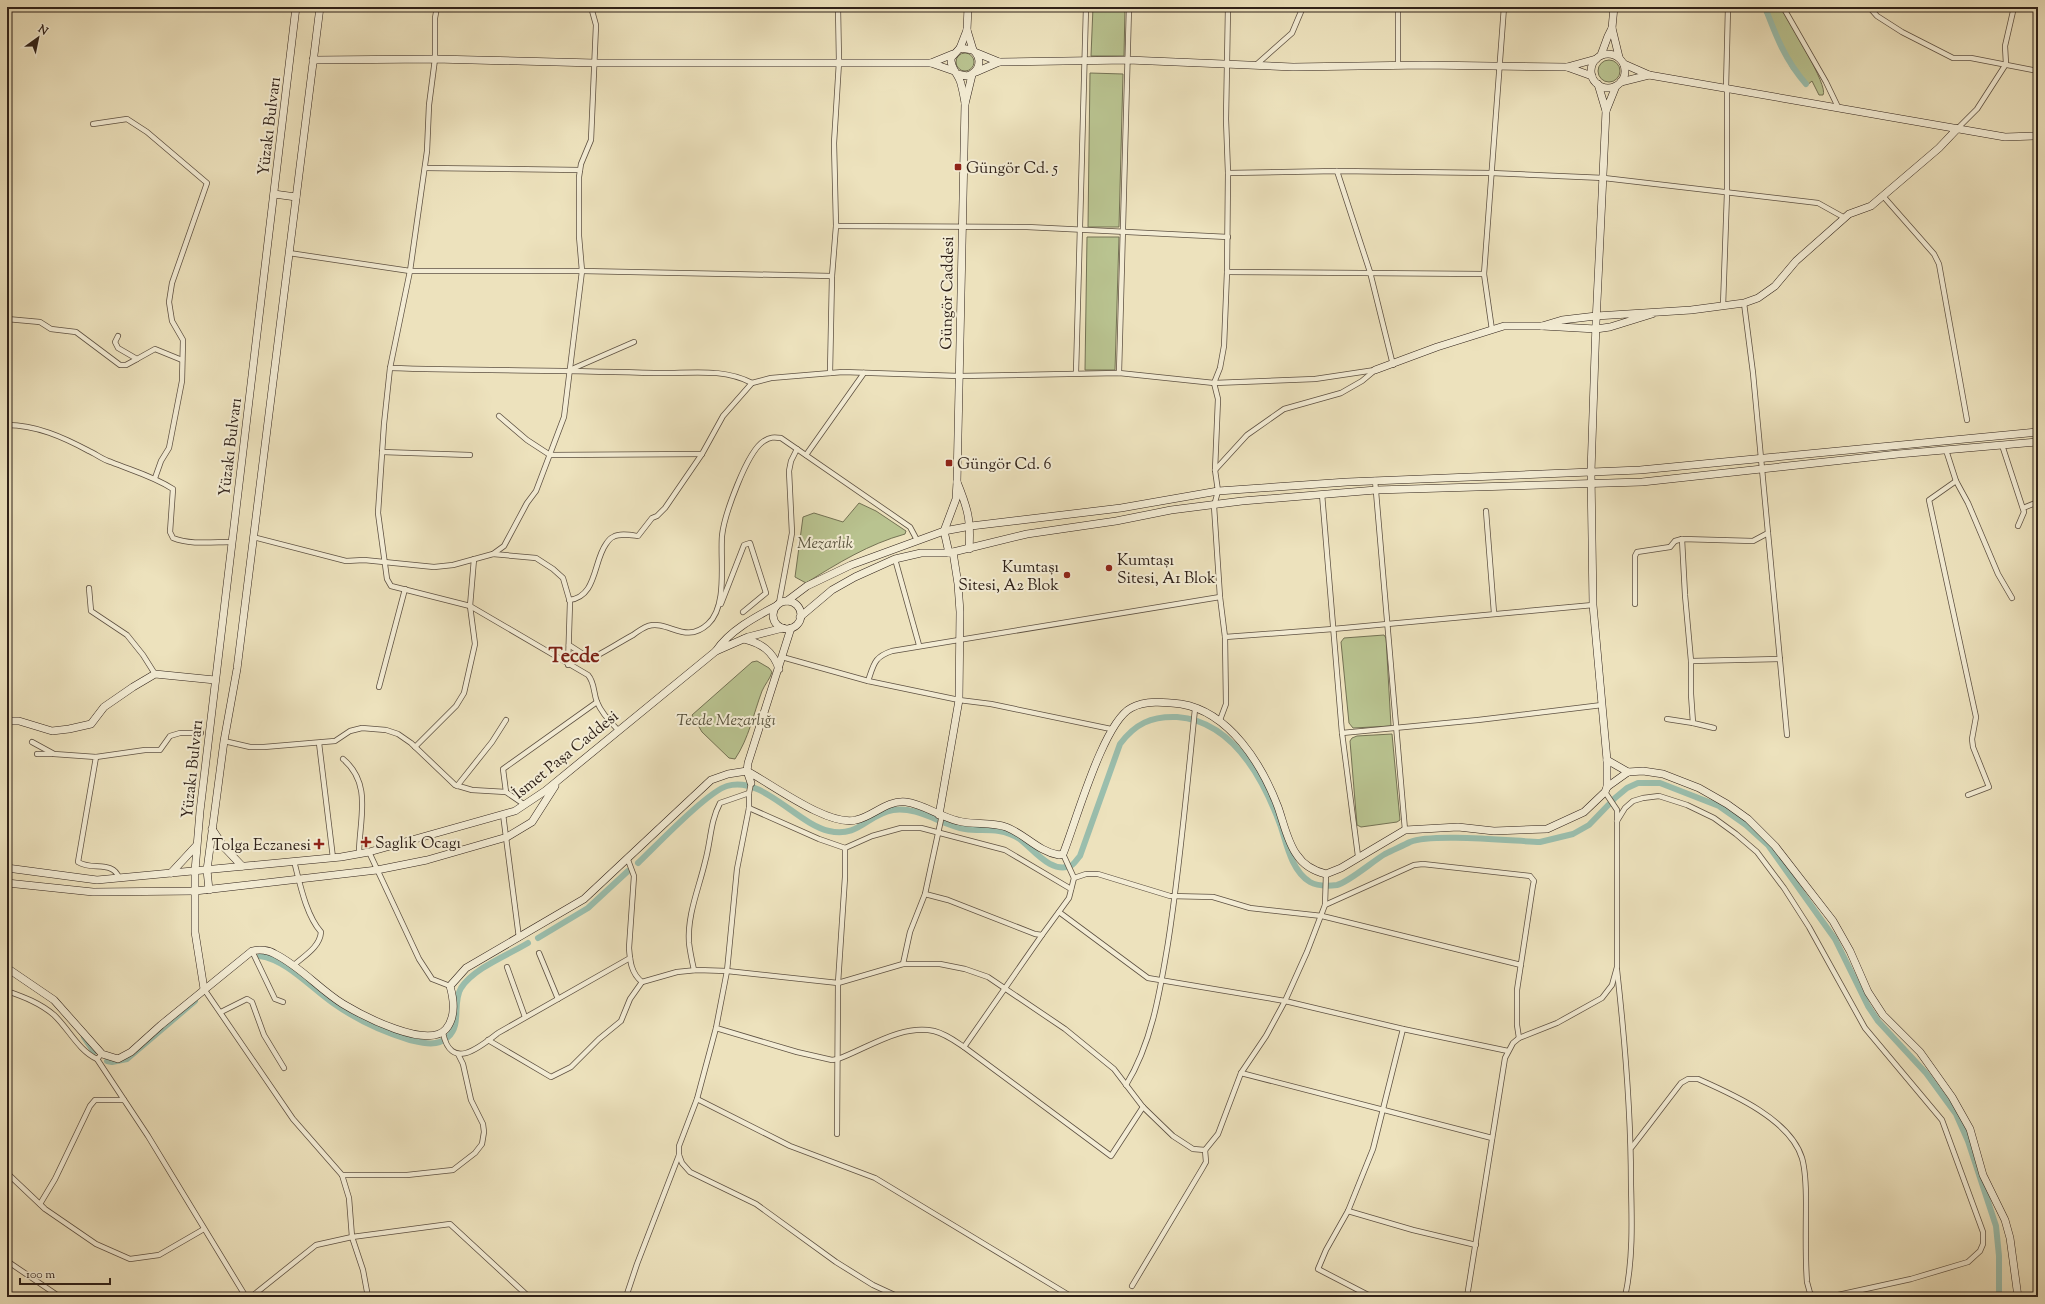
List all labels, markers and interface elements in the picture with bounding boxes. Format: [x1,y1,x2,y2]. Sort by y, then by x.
north arrow [18,18,58,58]
text: N [34,21,51,40]
street label: Yüzakı Bulvarı [253,75,288,177]
place label: Güngör Cd. 5 [966,158,1058,181]
marker: Güngör Cd. 5 [953,162,963,172]
street label: Güngör Caddesi [936,236,961,350]
street label: Yüzakı Bulvarı [214,396,249,498]
place label: Güngör Cd. 6 [957,454,1051,477]
marker: Güngör Cd. 6 [944,458,954,468]
park label: Mezarlık [797,533,853,556]
place label: Kumtaşı Sitesi, A1 Blok [1117,550,1216,591]
place label: Kumtaşı Sitesi, A2 Blok [958,557,1059,598]
marker: Kumtaşı Sitesi, A1 Blok [1104,563,1114,573]
marker: Kumtaşı Sitesi, A2 Blok [1062,570,1072,580]
district label: Tecde [548,643,600,672]
street label: İsmet Paşa Caddesi [509,706,625,806]
park label: Tecde Mezarlığı [676,710,776,733]
street label: Yüzakı Bulvarı [177,718,210,820]
place label: Saglık Ocagı [375,833,461,856]
place label: Tolga Eczanesi [212,835,311,858]
marker: Saglık Ocagı [360,836,372,848]
marker: Tolga Eczanesi [314,839,324,849]
scale bar [20,1260,110,1286]
text: 100 m [26,1266,55,1284]

